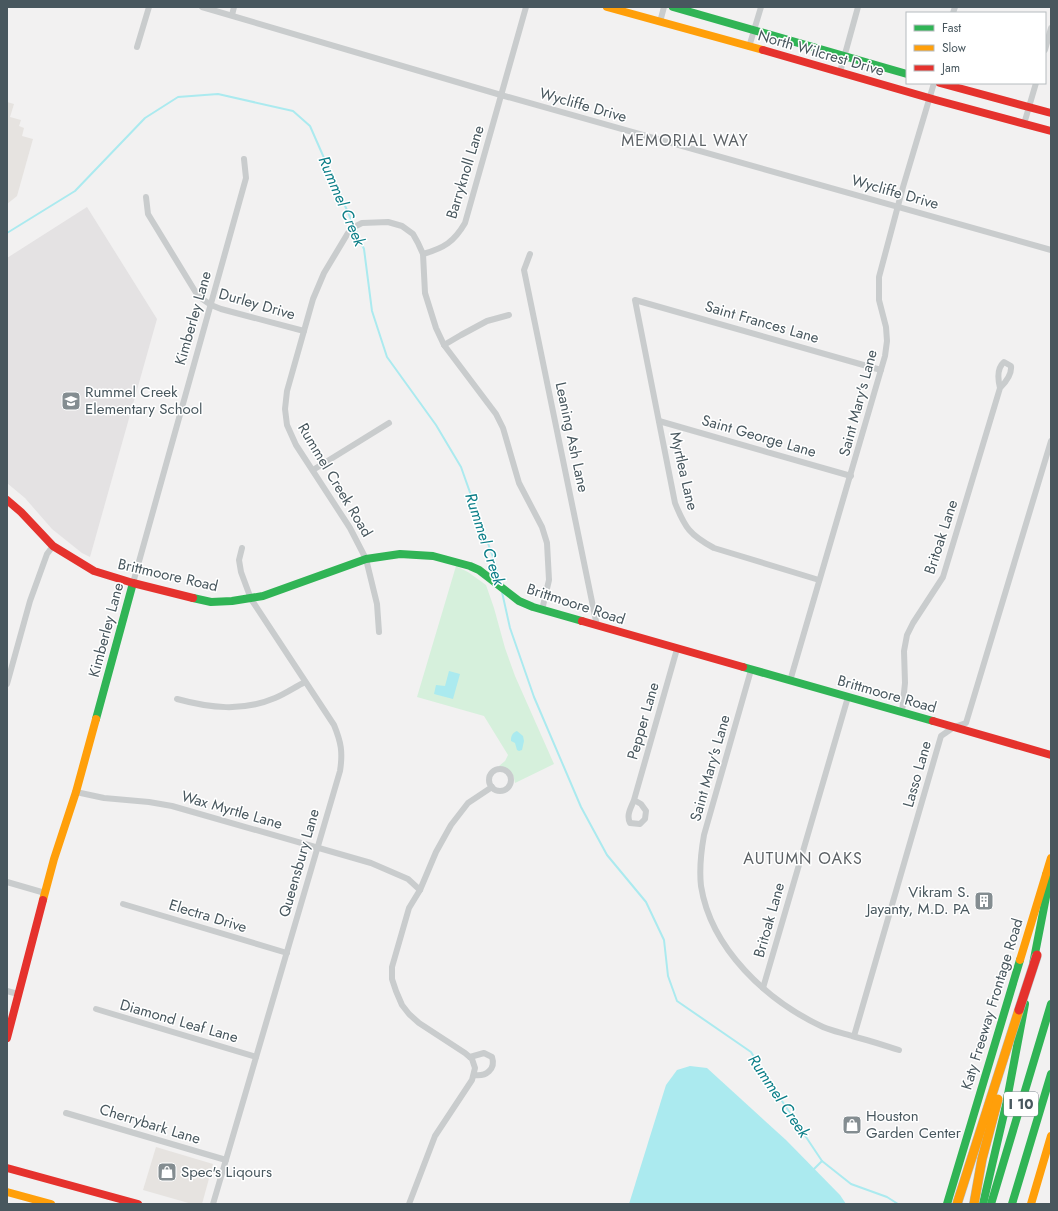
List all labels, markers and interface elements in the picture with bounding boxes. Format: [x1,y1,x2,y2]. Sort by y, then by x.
legend [906,12,1046,84]
text: Fast [942,19,961,37]
street label: North Wilcrest Drive [755,24,887,82]
text: Slow [942,39,967,57]
text: Jam [940,59,960,77]
street label: Wycliffe Drive [537,82,629,128]
street label: Barryknoll Lane [440,122,490,221]
district label: MEMORIAL WAY [621,129,749,152]
water label: Rummel Creek [313,152,372,251]
street label: Wycliffe Drive [849,169,941,215]
street label: Kimberley Lane [169,268,217,368]
street label: Durley Drive [216,283,298,325]
street label: Saint Frances Lane [702,295,822,349]
street label: Saint Mary's Lane [833,347,883,459]
street label: Leaning Ash Lane [550,380,594,494]
place label: Rummel Creek Elementary School [85,381,202,420]
school or university icon: Rummel Creek Elementary School [60,390,82,412]
street label: Saint George Lane [699,409,819,463]
street label: Rummel Creek Road [292,419,378,541]
street label: Myrtlea Lane [664,430,704,513]
water label: Rummel Creek [459,490,511,589]
street label: Britoak Lane [919,497,963,577]
street label: Brittmoore Road [116,553,220,597]
street label: Brittmoore Road [524,578,628,630]
street label: Kimberley Lane [83,580,129,680]
street label: Brittmoore Road [835,669,939,719]
street label: Pepper Lane [621,679,665,762]
street label: Saint Mary's Lane [684,712,736,824]
street label: Lasso Lane [897,738,937,810]
street label: Wax Myrtle Lane [179,785,285,835]
street label: Queensbury Lane [273,806,325,920]
district label: AUTUMN OAKS [743,847,863,870]
street label: Britoak Lane [748,880,790,960]
place label: Vikram S. Jayanty, M.D. PA [865,881,970,920]
building icon: Vikram S. Jayanty, M.D. PA [973,890,995,912]
street label: Electra Drive [166,894,250,938]
street label: Katy Freeway Frontage Road [955,916,1029,1092]
street label: Diamond Leaf Lane [117,994,241,1048]
water label: Rummel Creek [743,1050,816,1143]
road number: I 10 [1004,1092,1038,1116]
street label: Cherrybark Lane [97,1098,204,1150]
place label: Houston Garden Center [866,1105,962,1144]
shop icon: Houston Garden Center [841,1114,863,1136]
shop icon: Spec's Liqours [156,1161,178,1183]
place label: Spec's Liqours [181,1161,272,1183]

